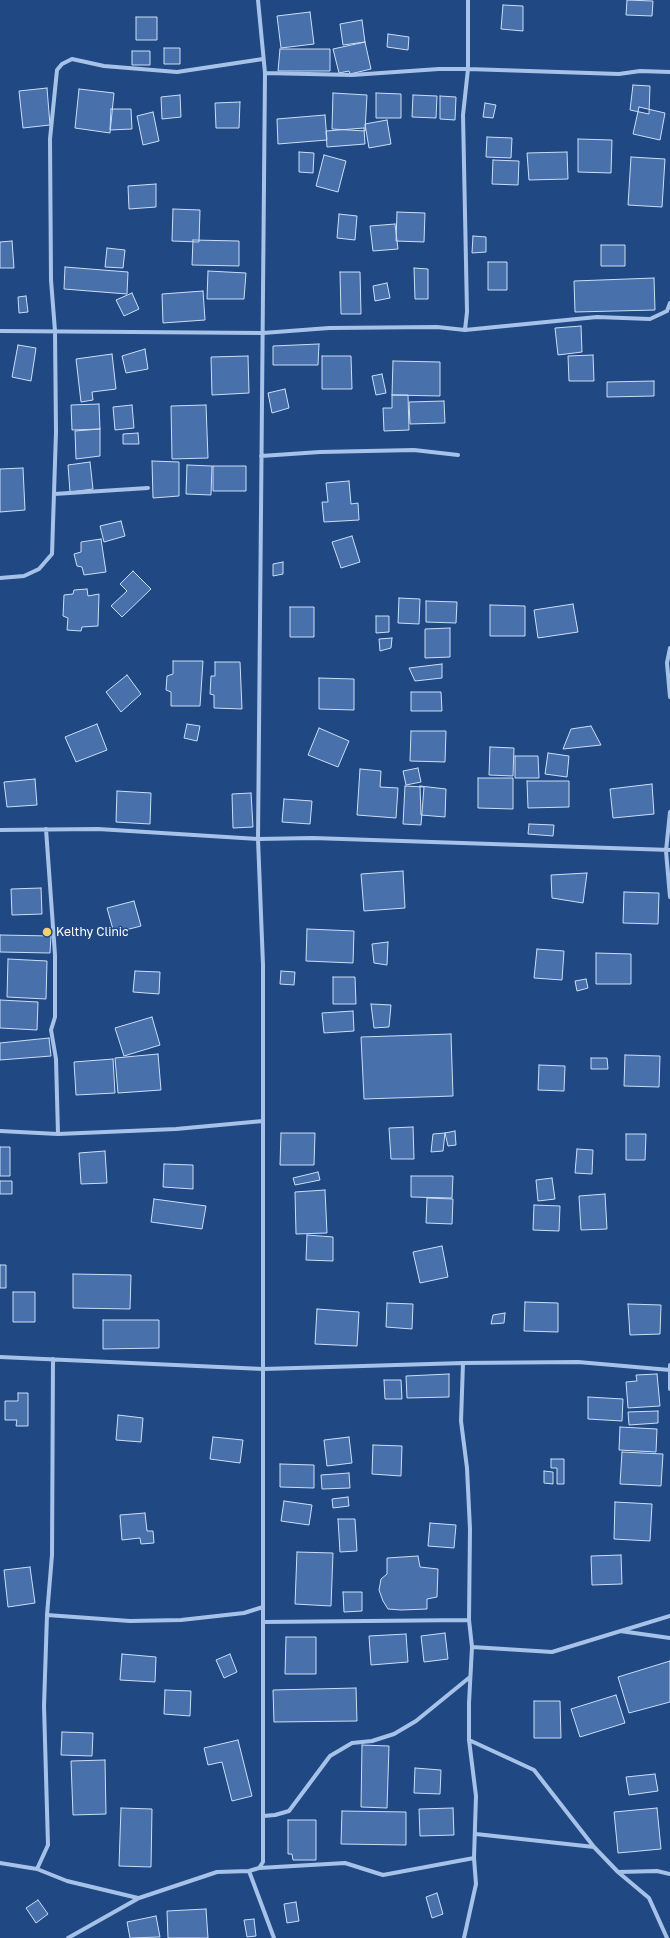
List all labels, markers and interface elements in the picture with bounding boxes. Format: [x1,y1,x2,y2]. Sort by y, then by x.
place label: Kelthy Clinic [56,925,129,939]
marker: Kelthy Clinic [41,926,53,938]

